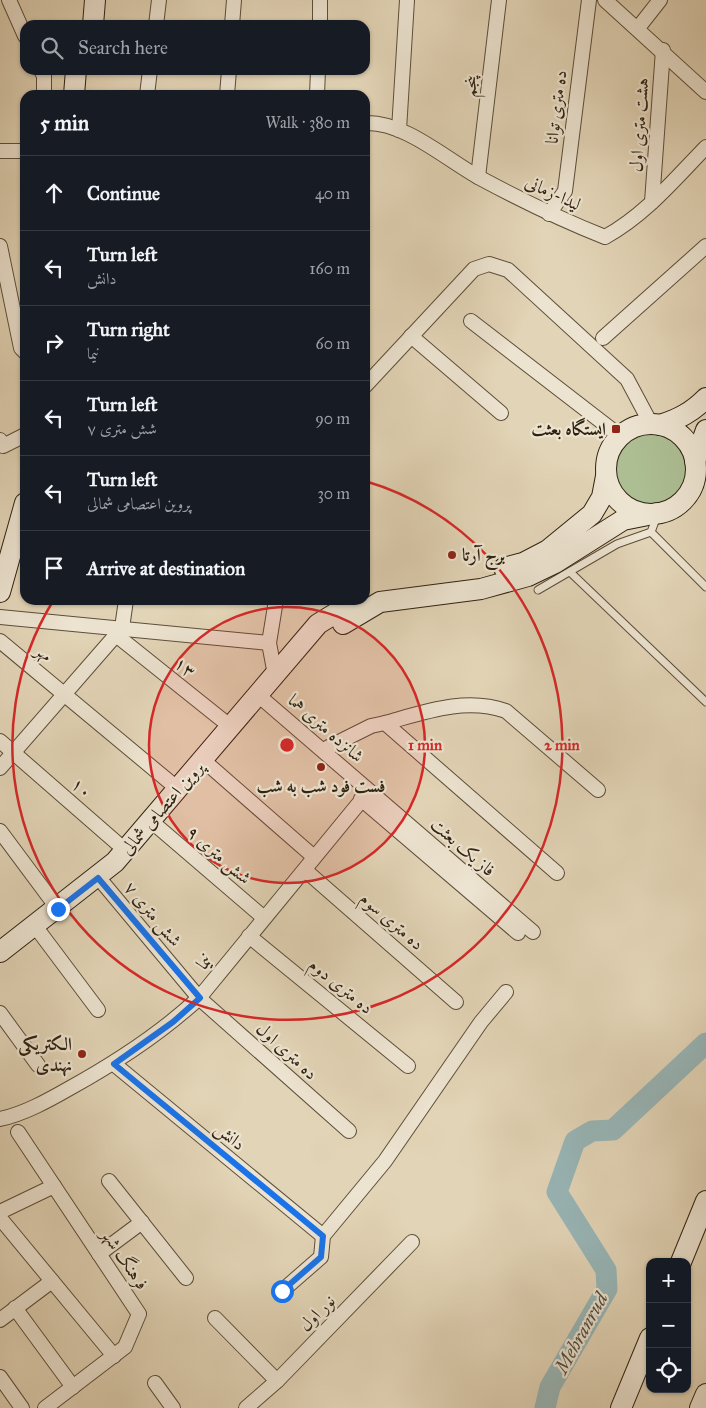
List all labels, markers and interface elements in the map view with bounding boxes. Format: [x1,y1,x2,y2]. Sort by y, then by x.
search box [20,20,370,75]
icon: search [38,34,66,62]
text: Search here [78,36,168,59]
street label: ده متری توانا [541,69,571,145]
street label: پنجم [458,73,488,99]
street label: هشت متری اول [625,77,653,173]
text: 5 min [40,110,89,136]
text: Walk · 380 m [266,113,350,132]
street label: لیدا-زمانی [522,171,584,215]
icon: ahead [40,179,68,207]
text: Continue [87,182,160,205]
text: 40 m [315,184,350,203]
text: Turn left [87,243,157,266]
icon: left [40,254,68,282]
text: 160 m [309,259,350,278]
text: دانش [87,269,117,288]
text: Turn right [87,318,170,341]
icon: right [40,329,68,357]
text: 60 m [316,334,350,353]
text: نیما [87,344,99,363]
text: Turn left [87,393,157,416]
icon: left [40,404,68,432]
text: 90 m [315,409,350,428]
place label: ایستگاه بعثت [531,417,606,440]
text: ۷ شش متری [87,419,157,438]
marker: ایستگاه بعثت [610,423,622,435]
text: Turn left [87,468,157,491]
icon: left [40,479,68,507]
text: 30 m [317,484,350,503]
text: پروین اعتصامی شمالی [87,494,191,513]
place label: برج آرتا [462,544,506,571]
marker: برج آرتا [446,549,458,561]
icon: arrive [40,554,68,582]
text: Arrive at destination [87,557,245,580]
street label: مهر [29,638,57,667]
street label: ۱۳ [170,652,200,682]
street label: شانزده متری هما [284,689,368,767]
centre of rings [278,736,296,754]
text: 1 min [408,736,443,754]
text: 2 min [544,736,581,754]
street label: پروین اعتصامی شمالی [115,755,210,859]
marker: فست فود شب به شب [315,761,327,773]
street label: ۱۰ [67,773,97,803]
place label: فست فود شب به شب [256,775,386,798]
street label: فاز یک بعثت [426,813,500,881]
street label: ۹ شش متری [181,821,256,890]
street label: ۷ شش متری [119,877,187,952]
street label: ده متری سوم [352,887,429,959]
route end [47,898,70,921]
street label: نیما [191,950,217,974]
street label: ده متری دوم [301,953,378,1023]
street label: ده متری اول [252,1018,322,1084]
place label: الکتریکی نهندی [18,1033,72,1077]
marker: الکتریکی نهندی [76,1048,88,1060]
street label: دانش [210,1117,250,1156]
street label: فرهنگ شهر [95,1222,154,1294]
map controls [646,1258,691,1393]
button: + [646,1258,691,1303]
route start [271,1280,294,1303]
water label: Mehranrud [548,1288,613,1379]
street label: نور اول [294,1290,340,1336]
button: − [646,1303,691,1348]
button: locate [646,1348,691,1393]

